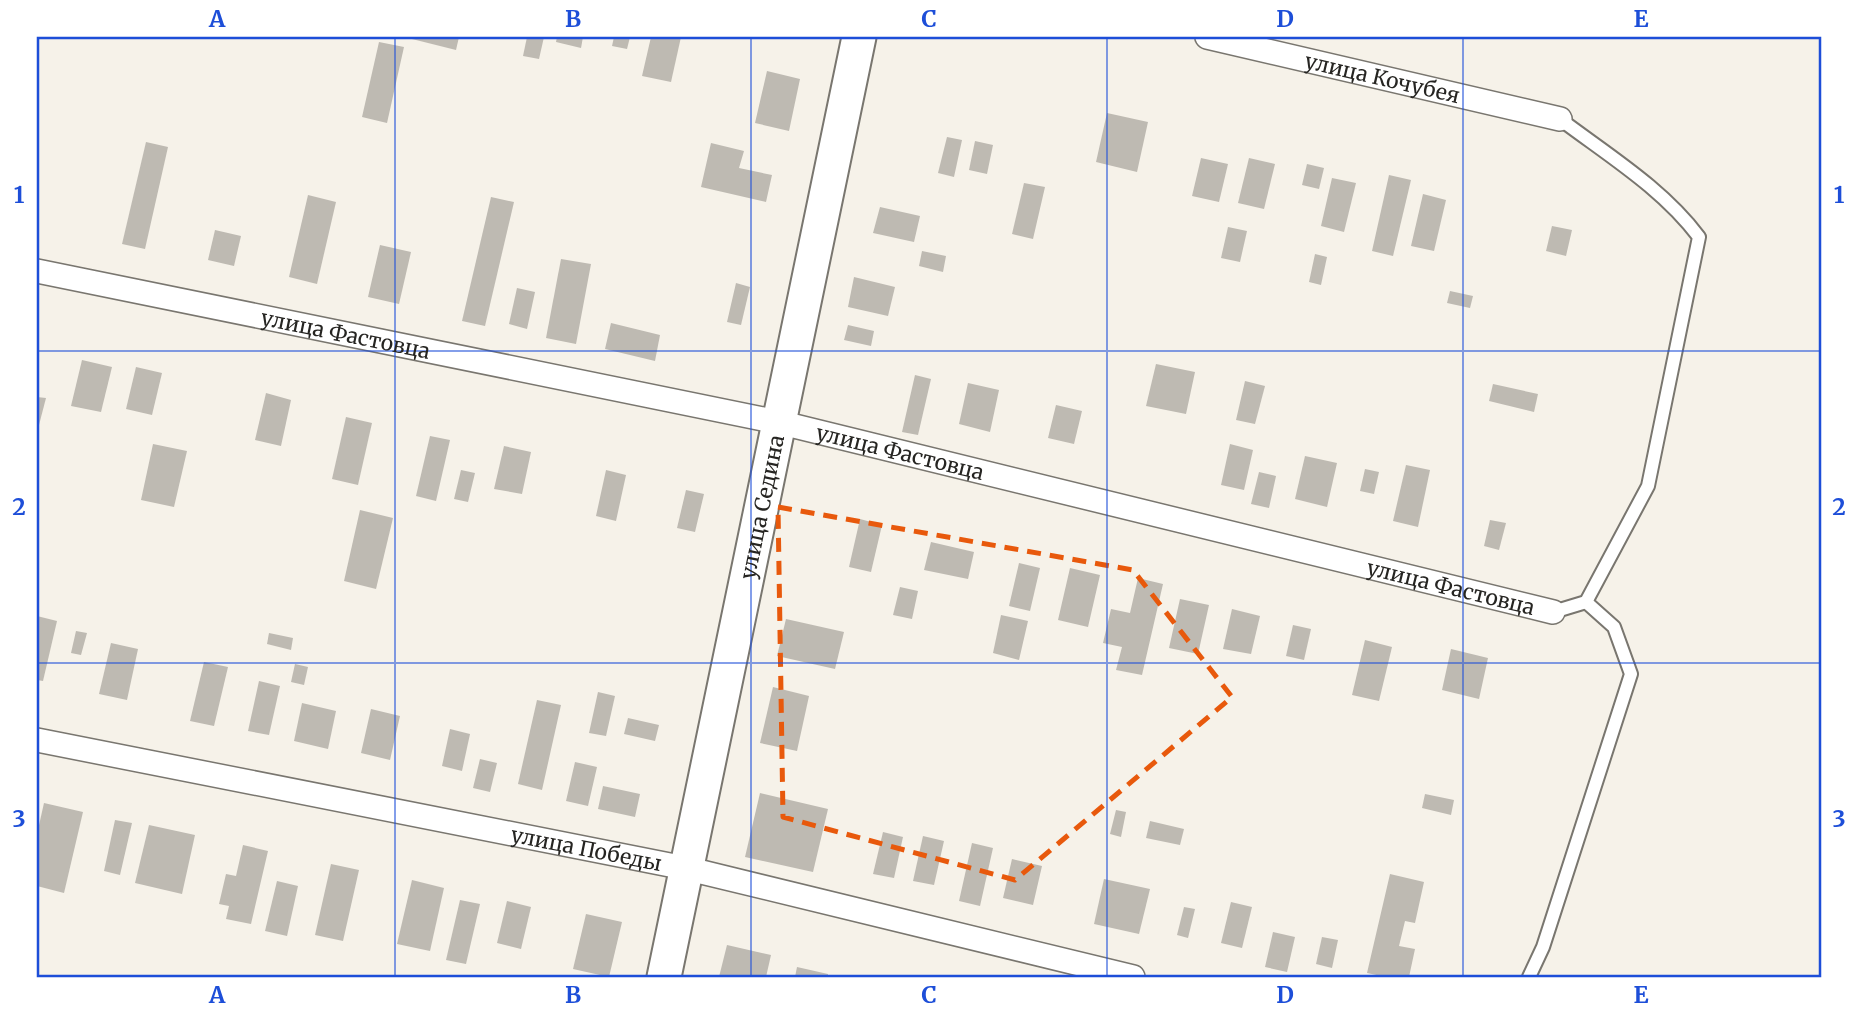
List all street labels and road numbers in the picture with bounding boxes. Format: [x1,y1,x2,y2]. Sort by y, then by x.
street label: улица Кочубея [1302,47,1462,109]
street label: улица Фастовца [259,303,433,364]
street label: улица Фастовца [813,418,987,486]
street label: улица Седина [733,432,790,582]
street label: улица Фастовца [1364,553,1538,621]
street label: улица Победы [509,820,664,877]

